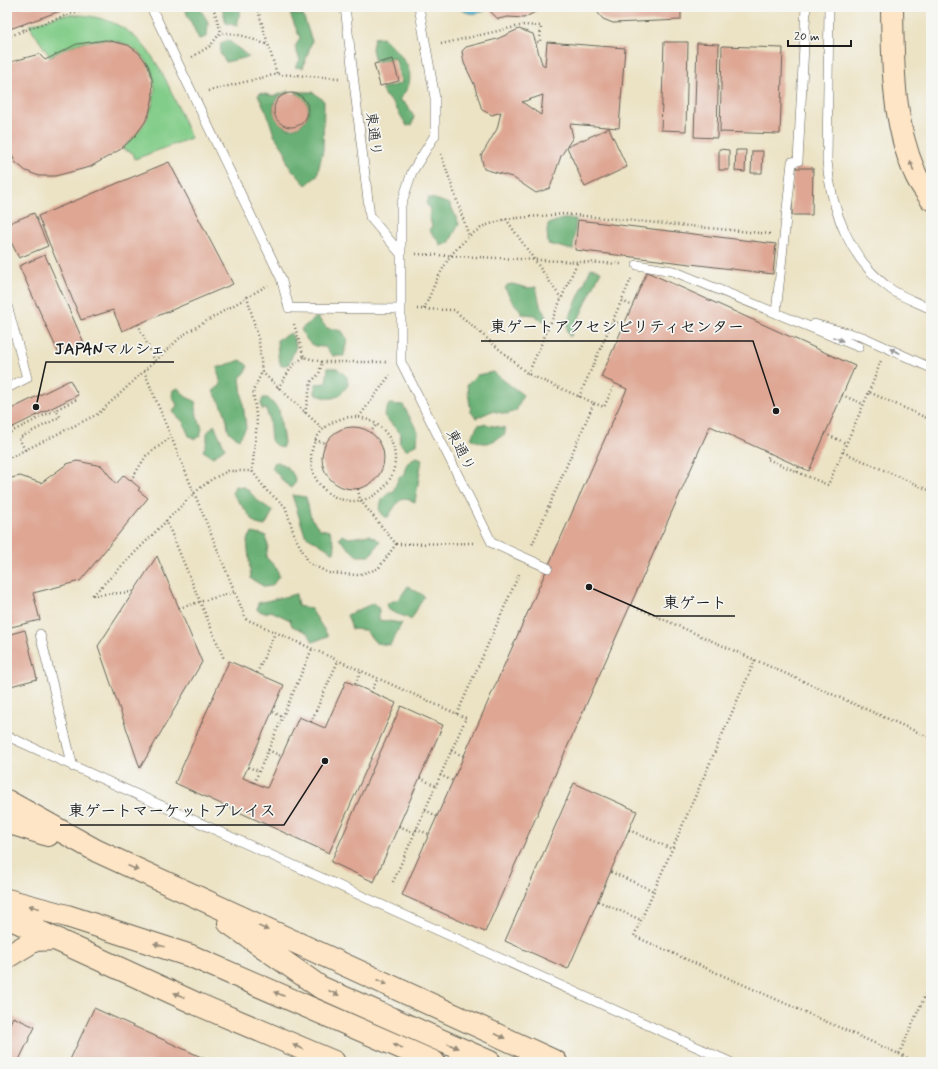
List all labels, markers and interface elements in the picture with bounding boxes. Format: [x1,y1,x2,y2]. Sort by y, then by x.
scale bar [788,22,851,48]
text: 20 m [794,29,820,45]
street label: 東通り [360,111,386,158]
one-way arrow [909,159,915,171]
callout: 東ゲートアクセシビリティセンター [481,313,753,341]
text: 東ゲートアクセシビリティセンター [490,317,744,338]
callout: JAPANマルシェ [46,334,174,362]
one-way arrow [832,336,844,342]
text: JAPANマルシェ [55,339,165,360]
one-way arrow [889,348,901,354]
street label: 東通り [441,426,479,475]
callout: 東ゲート [655,588,735,616]
text: 東ゲート [663,593,727,614]
callout: 東ゲートマーケットプレイス [60,797,284,825]
text: 東ゲートマーケットプレイス [68,801,276,822]
one-way arrow [127,865,138,871]
one-way arrow [28,904,40,910]
one-way arrow [258,925,269,931]
one-way arrow [152,942,164,948]
one-way arrow [376,979,387,985]
one-way arrow [328,990,339,996]
one-way arrow [273,991,285,997]
one-way arrow [173,992,185,998]
one-way arrow [494,1034,506,1040]
one-way arrow [292,1043,304,1049]
one-way arrow [392,1043,404,1049]
one-way arrow [447,1043,459,1049]

